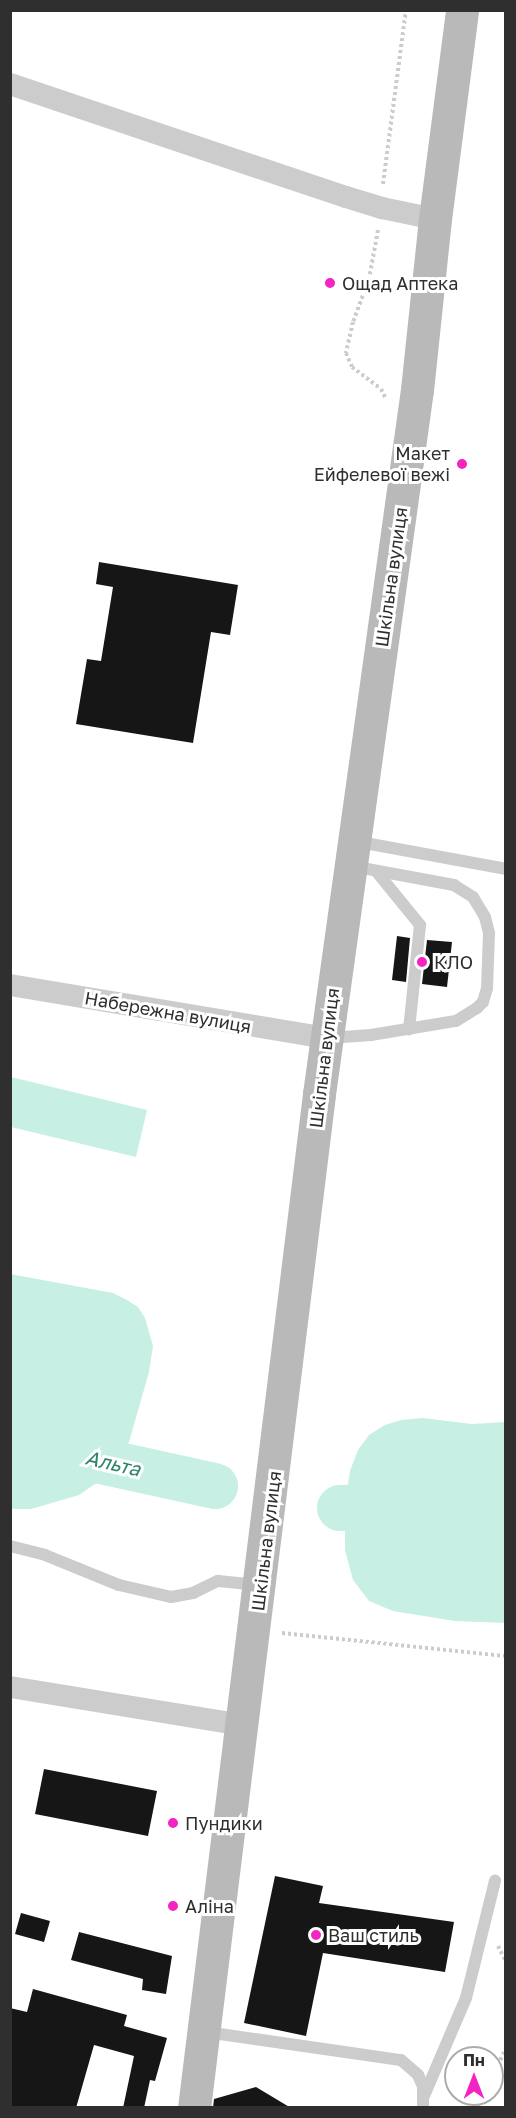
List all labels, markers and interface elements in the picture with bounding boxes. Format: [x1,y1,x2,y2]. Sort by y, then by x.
place label: Ощад Аптека [342,272,458,294]
marker: Ощад Аптека [323,276,337,290]
place label: Макет Ейфелевої вежі [314,443,450,486]
marker: Макет Ейфелевої вежі [455,457,469,471]
street label: Шкільна вулиця [371,506,411,648]
place label: КЛО [434,951,473,973]
marker: КЛО [415,955,429,969]
street label: Набережна вулиця [83,987,253,1037]
street label: Шкільна вулиця [305,987,343,1129]
water label: Альта [83,1445,143,1481]
street label: Шкільна вулиця [247,1470,285,1612]
place label: Пундики [185,1812,263,1834]
marker: Пундики [166,1816,180,1830]
place label: Аліна [185,1895,234,1917]
marker: Аліна [166,1899,180,1913]
place label: Ваш стиль [328,1924,419,1946]
marker: Ваш стиль [309,1928,323,1942]
north arrow [444,2046,504,2106]
text: Пн [463,2050,485,2070]

